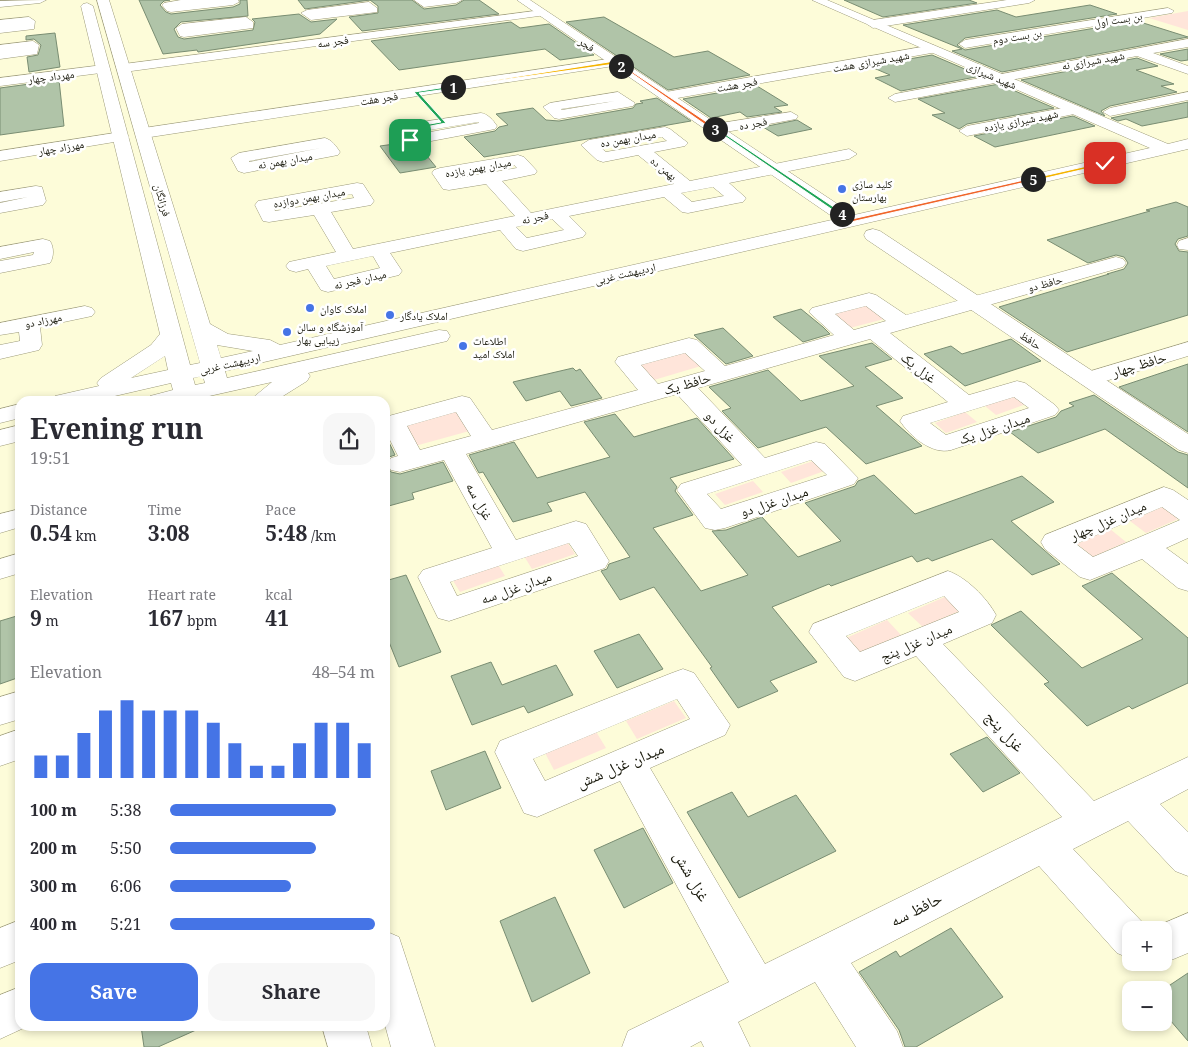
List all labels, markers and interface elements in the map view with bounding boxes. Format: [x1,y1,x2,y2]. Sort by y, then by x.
street label: بن بست اول [1093,8,1143,30]
street label: بن بست دوم [991,25,1043,47]
street label: فجر سه [316,31,350,51]
street label: فجر [575,33,598,55]
street label: شهید شیرازی هشت [832,47,910,75]
street label: شهید شیرازی نه [1060,47,1126,73]
pin: 2 [608,54,634,78]
text: 2 [618,57,625,76]
street label: شهید شیرازی [965,58,1019,92]
street label: مهرداد چهار [26,66,75,86]
street label: فجر هشت [715,73,759,95]
pin: 1 [440,74,466,100]
text: 1 [450,78,457,97]
street label: فجر هفت [359,88,399,108]
street label: شهید شیرازی یازده [983,105,1059,135]
street label: فجر ده [738,113,769,133]
pin: 3 [702,116,728,142]
pin [389,119,431,161]
text: 3 [712,120,719,139]
icon: arrive [396,126,424,154]
street label: میدان بهمن ده [599,126,657,150]
street label: مهرزاد چهار [36,136,85,158]
pin [1084,142,1126,184]
street label: میدان بهمن نه [257,148,313,172]
icon: check [1091,149,1119,177]
street label: بهمن ده [648,153,680,183]
street label: میدان بهمن یازده [444,154,512,180]
pin: 5 [1020,166,1046,192]
text: 5 [1030,170,1037,189]
place label: کلید سازی بهارستان [852,176,893,204]
street label: فرزانگان [151,182,175,218]
street label: میدان بهمن دوازده [272,183,346,211]
marker: کلید سازی بهارستان [836,183,848,195]
pin: 4 [830,202,854,226]
text: 4 [839,205,846,224]
street label: فجر نه [520,207,550,227]
street label: اردیبهشت غربی [593,259,657,287]
street label: میدان فجر نه [332,266,388,292]
street label: حافظ دو [1026,271,1064,295]
place label: املاک کاوان [320,301,367,316]
marker: املاک کاوان [304,302,316,314]
place label: املاک یادگار [399,308,448,323]
street label: مهرزاد دو [23,309,63,331]
marker: املاک یادگار [384,309,396,321]
place label: آموزشگاه و سالن زیبایی بهار [296,319,363,347]
marker: آموزشگاه و سالن زیبایی بهار [281,326,293,338]
street label: حافظ [1017,327,1045,353]
place label: اطلاعات املاک امید [473,333,515,361]
marker: اطلاعات املاک امید [457,340,469,352]
street label: غزل یک [897,347,941,387]
street label: حافظ چهار [1108,347,1169,382]
street label: اردیبهشت غربی [198,349,262,377]
street label: حافظ یک [661,367,713,399]
street label: غزل دو [701,406,741,446]
street label: میدان غزل یک [956,408,1032,448]
text: Evening run [30,409,203,447]
button: share [323,413,375,465]
text: 19:51 [30,447,70,469]
street label: غزل سه [462,479,498,523]
street label: میدان غزل دو [738,481,810,521]
street label: میدان غزل چهار [1066,495,1149,545]
text: Distance [30,500,87,519]
text: Time [148,500,181,519]
text: Pace [265,500,296,519]
text: 0.54 [30,519,72,547]
text: 3:08 [148,519,190,547]
text: 5:48 [265,519,307,547]
text: km [72,526,97,545]
text: /km [307,526,336,545]
street label: میدان غزل سه [478,566,554,608]
text: Elevation [30,585,93,604]
text: Heart rate [148,585,216,604]
text: kcal [265,585,292,604]
text: 9 [30,604,42,632]
text: 167 [148,604,183,632]
text: 41 [265,604,289,632]
text: m [42,611,59,630]
text: bpm [183,611,217,630]
street label: میدان غزل پنج [877,618,955,667]
text: Elevation [30,661,102,683]
text: 48–54 m [312,661,375,683]
street label: غزل پنج [980,706,1030,756]
street label: میدان غزل شش [573,737,667,793]
text: 100 m [30,799,77,821]
text: 5:38 [110,799,141,821]
text: 200 m [30,837,77,859]
text: 5:50 [110,837,141,859]
street label: غزل شش [669,847,715,905]
text: 300 m [30,875,77,897]
text: 6:06 [110,875,141,897]
street label: حافظ سه [886,887,946,931]
text: 400 m [30,913,77,935]
text: 5:21 [110,913,141,935]
map controls [1122,921,1172,1031]
button: + [1122,921,1172,971]
button: Save [30,963,198,1021]
button: Share [208,963,375,1021]
button: − [1122,981,1172,1031]

